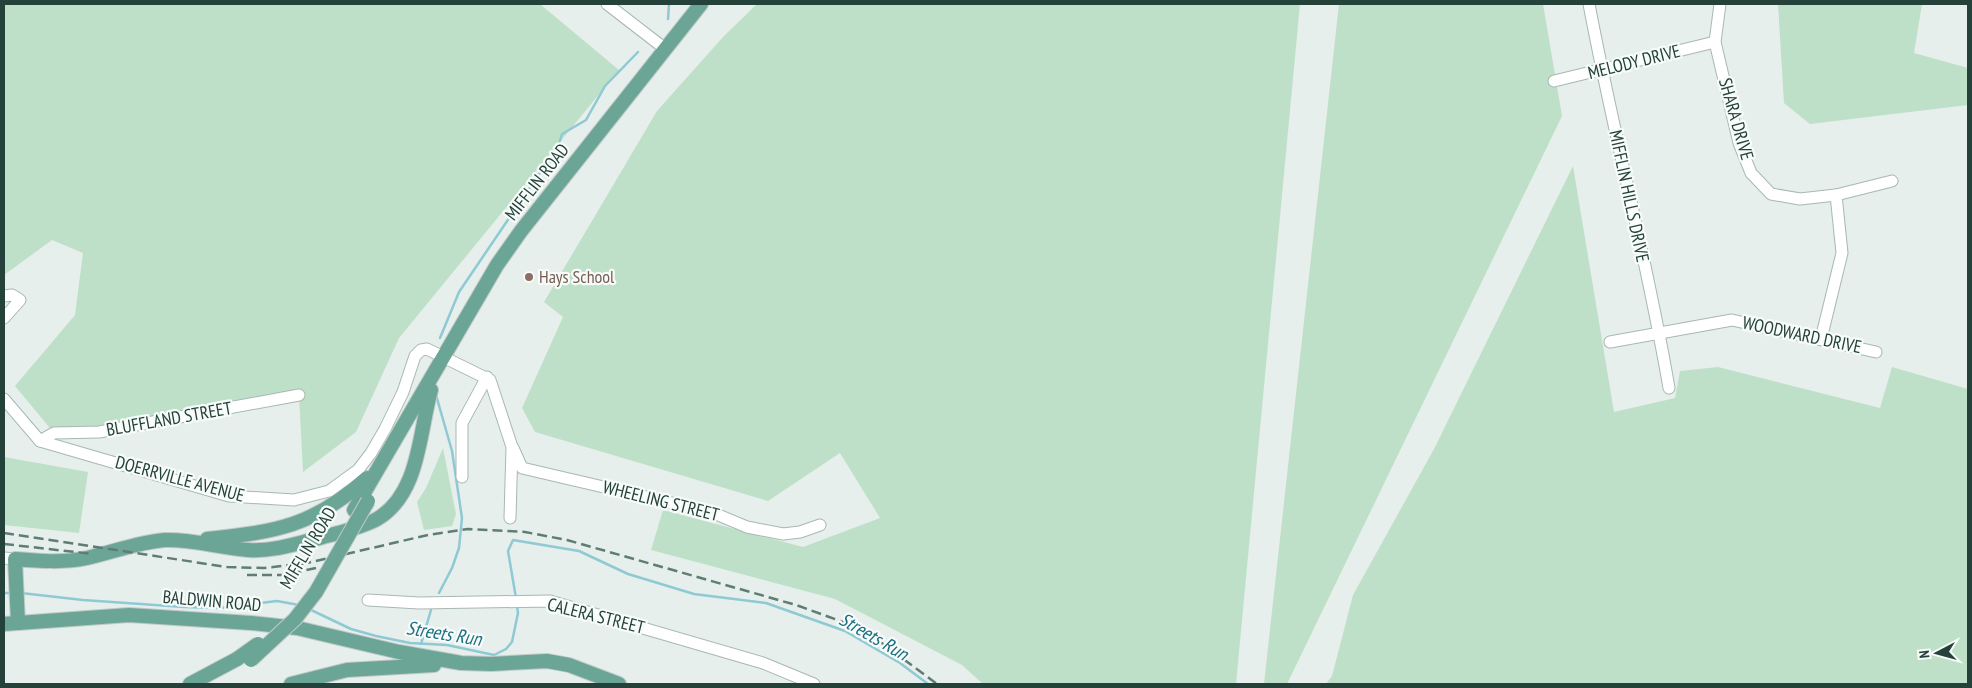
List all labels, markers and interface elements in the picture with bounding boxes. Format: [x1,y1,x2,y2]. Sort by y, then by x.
street label: MELODY DRIVE [1585,39,1682,84]
street label: SHARA DRIVE [1714,75,1759,162]
street label: MIFFLIN HILLS DRIVE [1604,128,1655,264]
street label: MIFFLIN ROAD [499,139,574,225]
place label: Hays School [539,265,615,288]
marker: Hays School [523,271,535,283]
street label: WOODWARD DRIVE [1740,311,1864,358]
street label: BLUFFLAND STREET [104,396,234,441]
street label: DOERRVILLE AVENUE [113,450,247,507]
street label: WHEELING STREET [601,475,722,526]
street label: MIFFLIN ROAD [274,503,341,593]
street label: BALDWIN ROAD [162,585,262,616]
street label: CALERA STREET [545,592,647,639]
water label: Streets Run [835,607,914,666]
water label: Streets Run [405,615,485,651]
north arrow [1912,628,1962,678]
text: N [1915,650,1933,659]

